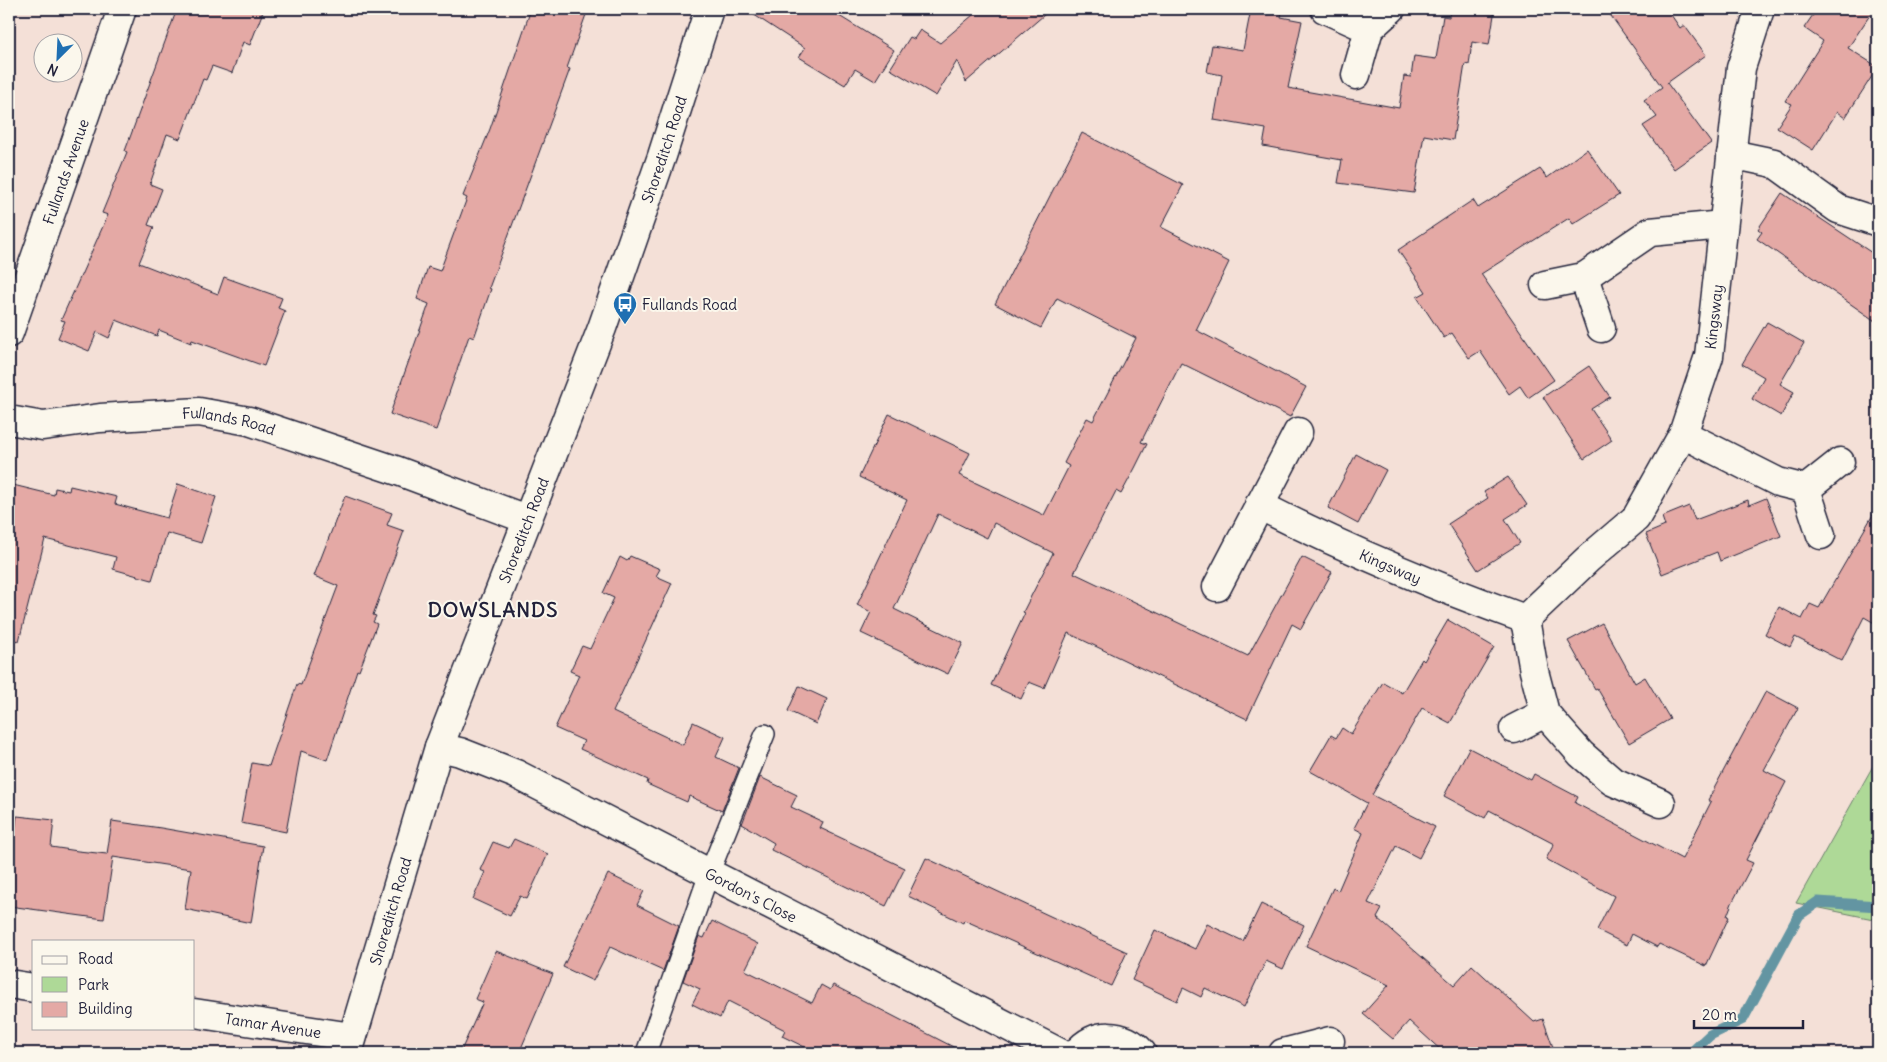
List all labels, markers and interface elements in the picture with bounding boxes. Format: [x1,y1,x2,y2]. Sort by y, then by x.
north arrow [32,32,82,82]
text: N [45,60,61,80]
street label: Shoreditch Road [637,93,690,205]
street label: Fullands Avenue [38,116,92,227]
street label: Kingsway [1700,283,1726,350]
bus stop icon: Fullands Road [612,291,638,325]
place label: Fullands Road [642,295,737,314]
street label: Fullands Road [182,403,278,439]
street label: Shoreditch Road [494,474,553,586]
street label: Kingsway [1357,545,1424,588]
district label: DOWSLANDS [428,597,558,622]
street label: Shoreditch Road [365,855,415,967]
street label: Gordon's Close [702,863,800,926]
legend [32,940,195,1030]
text: Road [78,949,113,968]
text: Park [78,975,109,994]
scale bar [1694,997,1803,1029]
text: Building [78,999,133,1018]
text: 20 m [1702,1005,1737,1024]
street label: Tamar Avenue [224,1008,323,1042]

